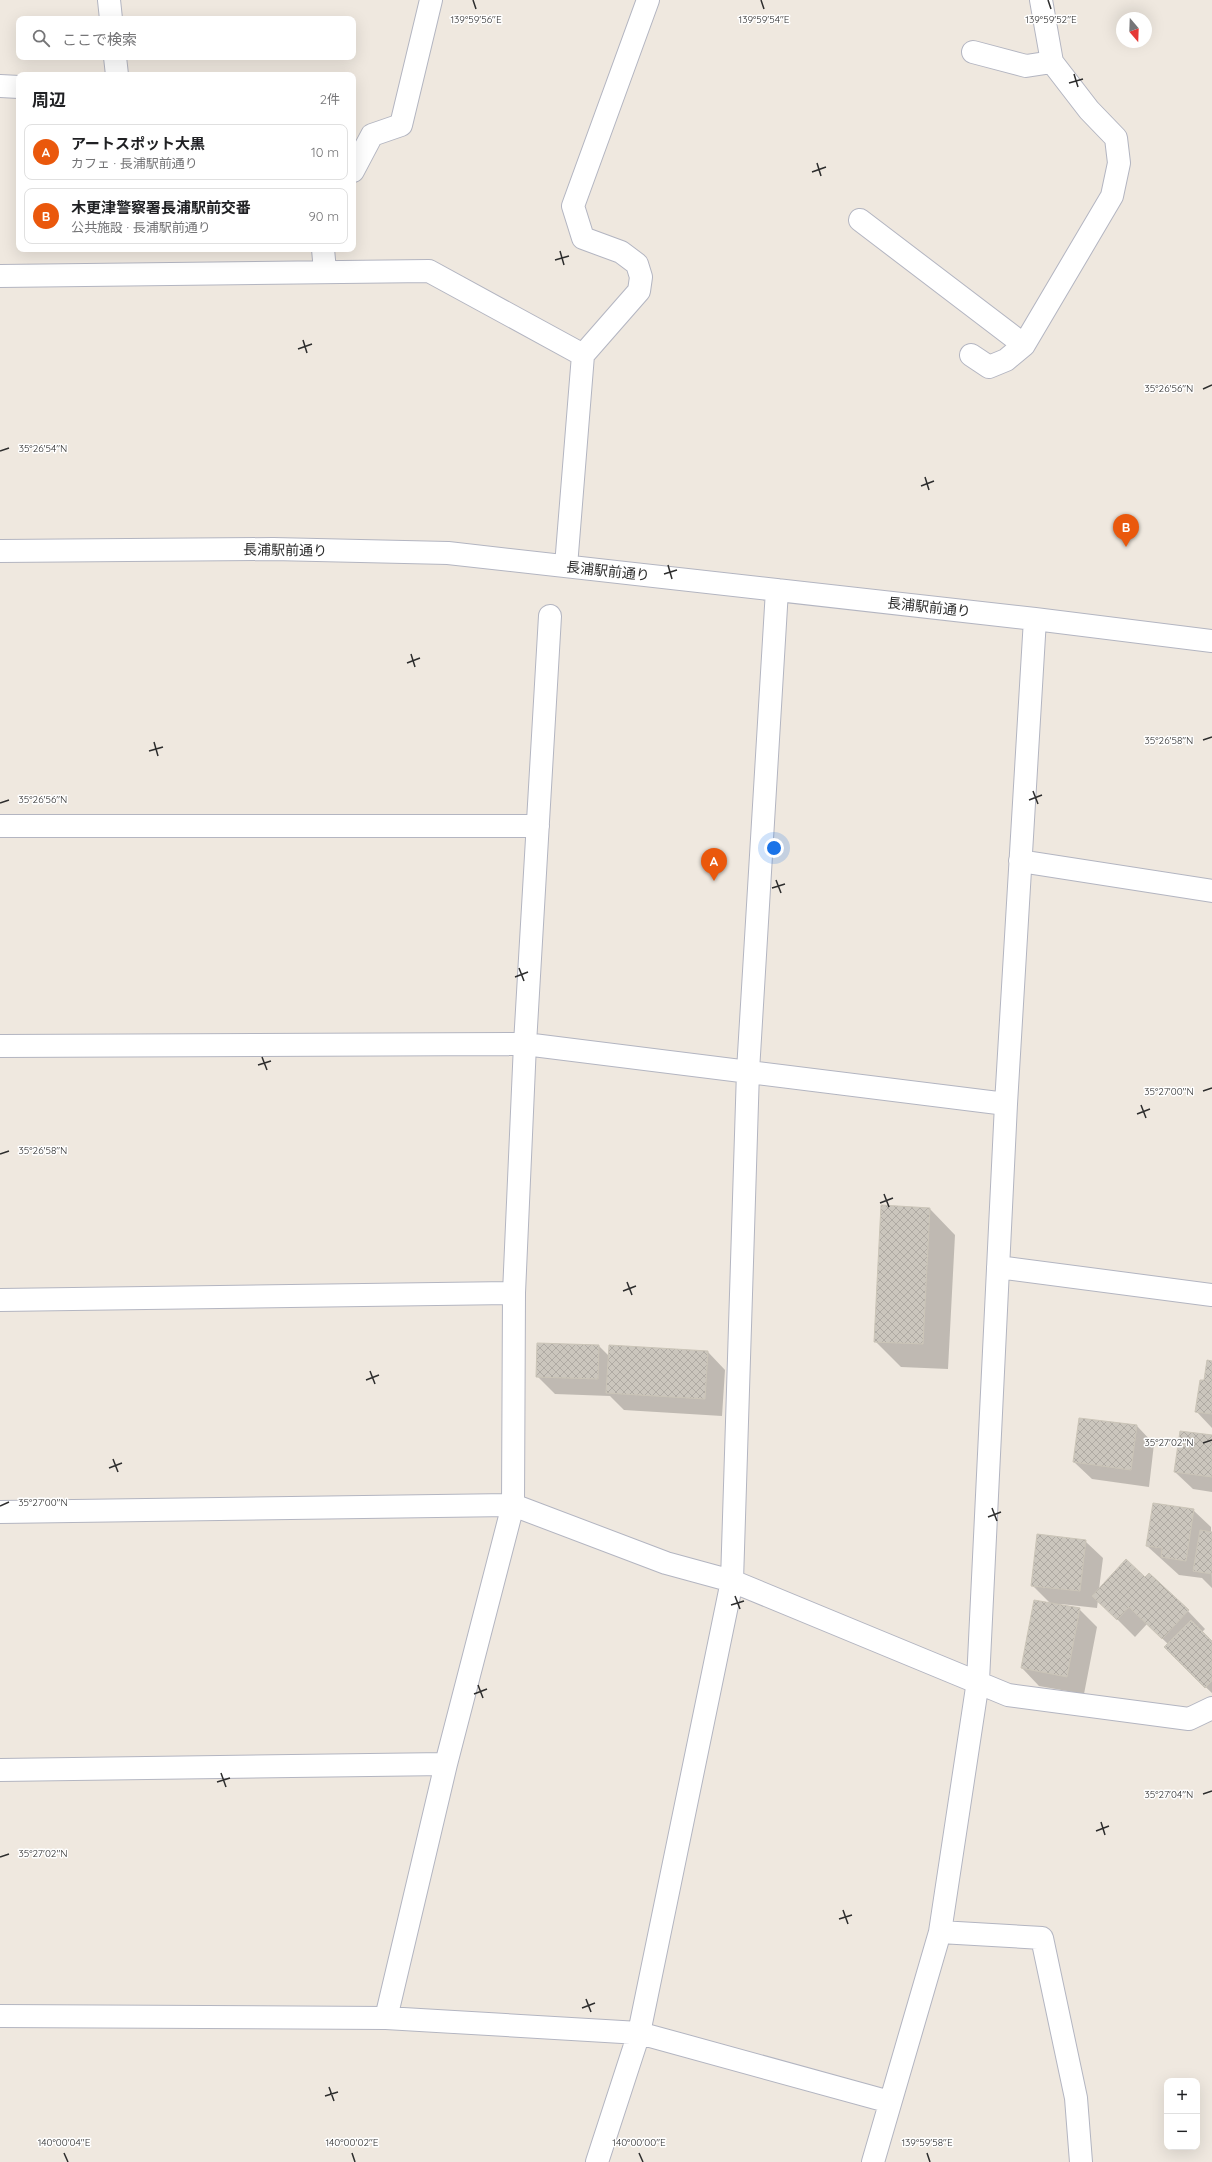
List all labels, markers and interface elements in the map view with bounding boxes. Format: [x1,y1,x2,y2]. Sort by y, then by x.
north arrow [1116,12,1152,48]
text: 139°59'56"E [450,13,502,26]
text: 139°59'54"E [738,13,790,26]
text: 139°59'52"E [1025,13,1077,26]
search box [16,16,356,60]
icon: search [30,27,52,49]
text: ここで検索 [62,30,137,49]
text: 周辺 [32,89,66,110]
text: 2件 [320,91,340,107]
text: アートスポット大黒 [71,134,205,153]
text: A [42,144,50,160]
text: 10 m [311,144,339,160]
text: カフェ · 長浦駅前通り [71,155,198,171]
text: 木更津警察署長浦駅前交番 [71,198,251,217]
text: B [42,208,50,224]
text: 90 m [309,208,339,224]
text: 公共施設 · 長浦駅前通り [71,219,211,235]
text: 35°26'56"N [1145,382,1193,395]
text: 35°26'54"N [19,442,67,455]
pin: B [1113,514,1139,547]
street label: 長浦駅前通り [243,540,327,560]
street label: 長浦駅前通り [565,558,651,584]
street label: 長浦駅前通り [886,594,972,620]
text: 35°26'58"N [1145,734,1193,747]
text: 35°26'56"N [19,793,67,806]
your location [764,838,784,858]
pin: A [701,848,727,881]
text: 35°27'00"N [1144,1085,1194,1098]
text: 35°26'58"N [19,1144,67,1157]
text: 35°27'02"N [1144,1436,1194,1449]
text: 35°27'00"N [18,1496,68,1509]
text: 35°27'04"N [1145,1788,1193,1801]
text: 35°27'02"N [18,1847,68,1860]
map controls [1164,2078,1200,2150]
button: + [1164,2078,1200,2114]
button: − [1164,2114,1200,2150]
text: 140°00'04"E [38,2136,91,2149]
text: 140°00'02"E [326,2136,379,2149]
text: 140°00'00"E [612,2136,666,2149]
text: 139°59'58"E [901,2136,953,2149]

